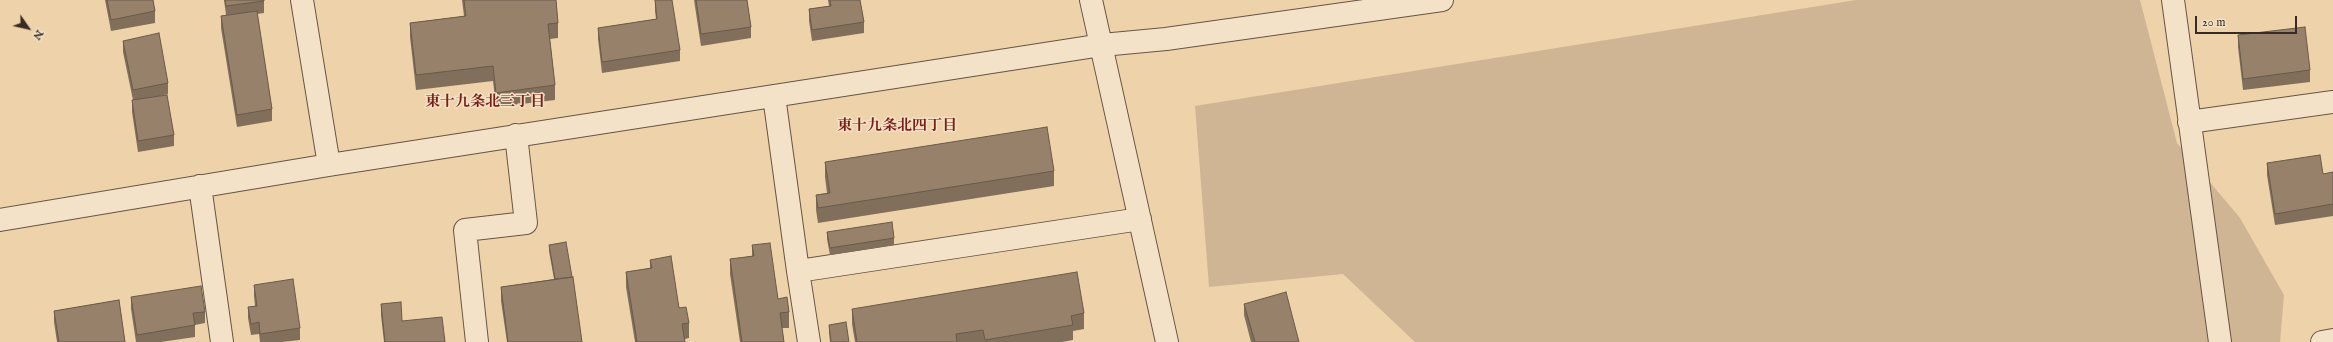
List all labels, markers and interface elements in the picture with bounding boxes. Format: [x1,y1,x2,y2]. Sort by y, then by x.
north arrow [8,8,48,48]
scale bar [2197,8,2299,34]
text: 20 m [2202,15,2225,30]
text: N [29,27,46,43]
district label: 東十九条北三丁目 [425,94,545,112]
district label: 東十九条北四丁目 [837,118,957,136]

